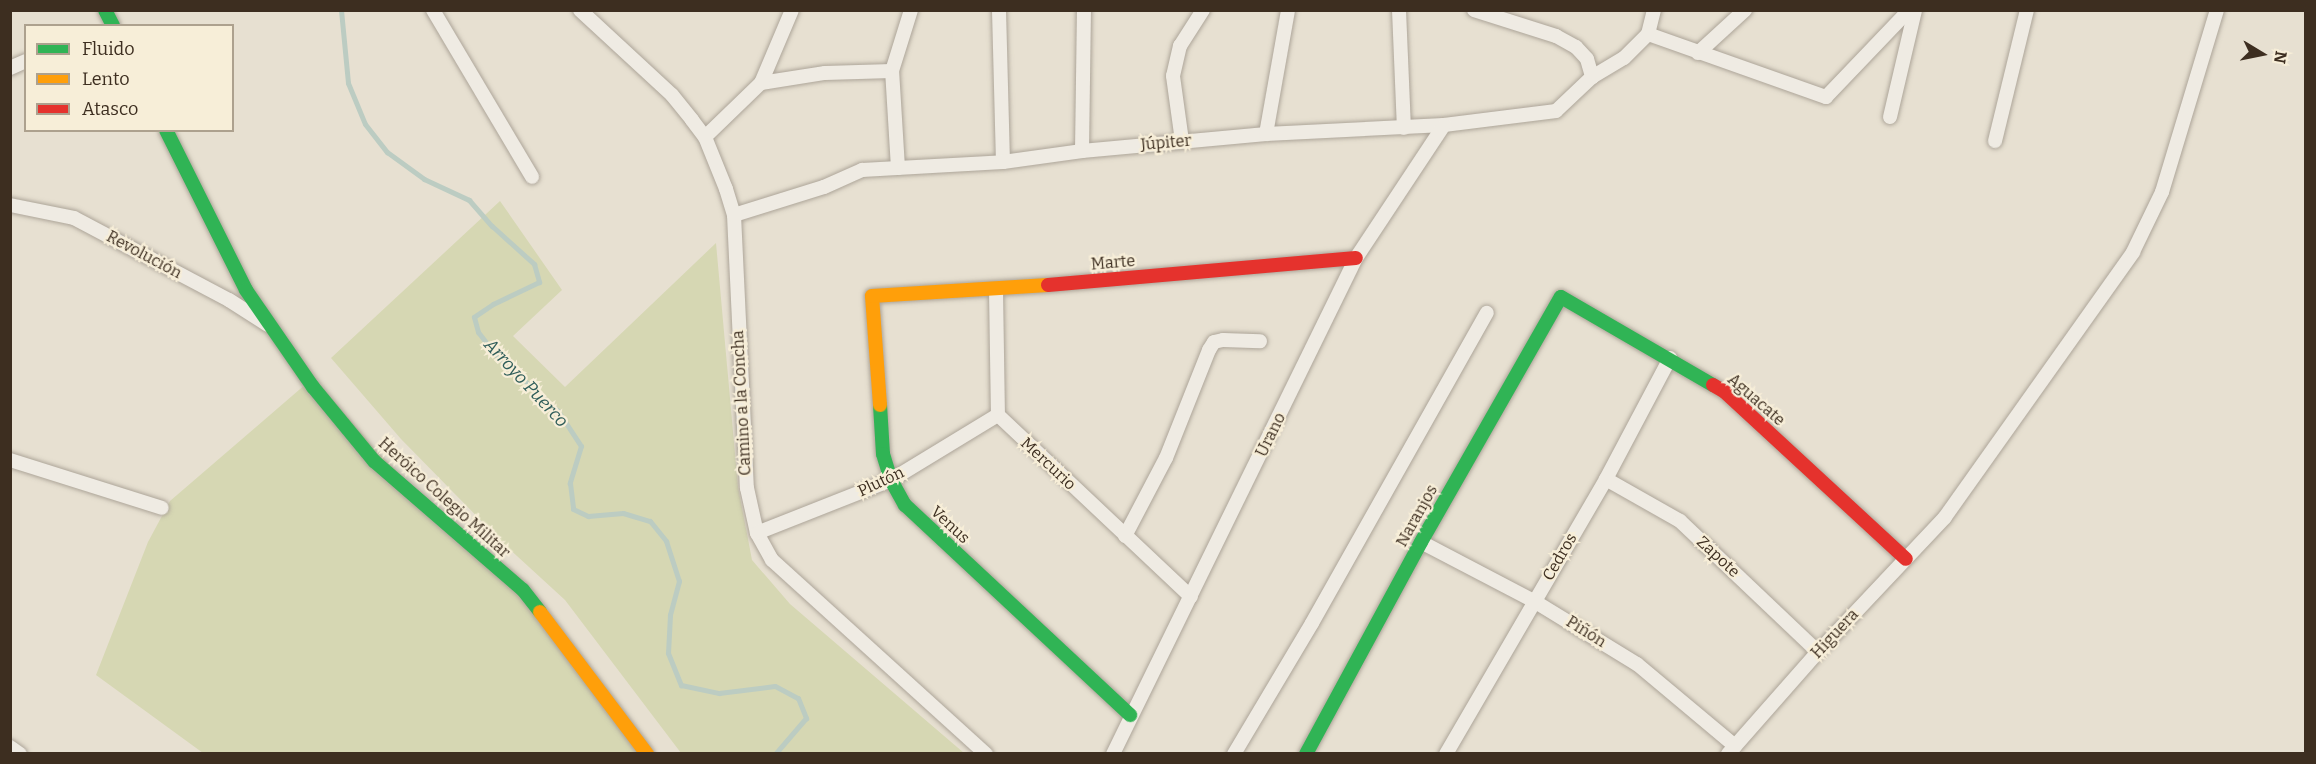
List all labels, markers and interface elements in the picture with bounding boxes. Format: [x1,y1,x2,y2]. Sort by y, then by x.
legend [24,24,234,132]
north arrow [2232,24,2292,84]
text: Fluido [82,38,135,60]
text: N [2270,49,2291,65]
text: Lento [82,68,130,90]
text: Atasco [82,98,138,120]
street label: Júpiter [1140,131,1192,155]
street label: Revolución [103,227,185,283]
street label: Marte [1090,252,1136,274]
street label: Camino a la Concha [729,330,755,476]
water label: Arroyo Puerco [479,334,573,432]
street label: Aguacate [1723,370,1789,430]
street label: Urano [1252,410,1290,460]
street label: Heróico Colegio Militar [374,434,514,562]
street label: Mercurio [1017,434,1079,494]
street label: Plutón [855,463,907,501]
street label: Naranjos [1392,482,1442,550]
street label: Venus [926,502,974,548]
street label: Cedros [1539,530,1581,584]
street label: Zapote [1693,532,1743,582]
street label: Higuera [1807,605,1863,663]
street label: Piñón [1562,612,1610,652]

